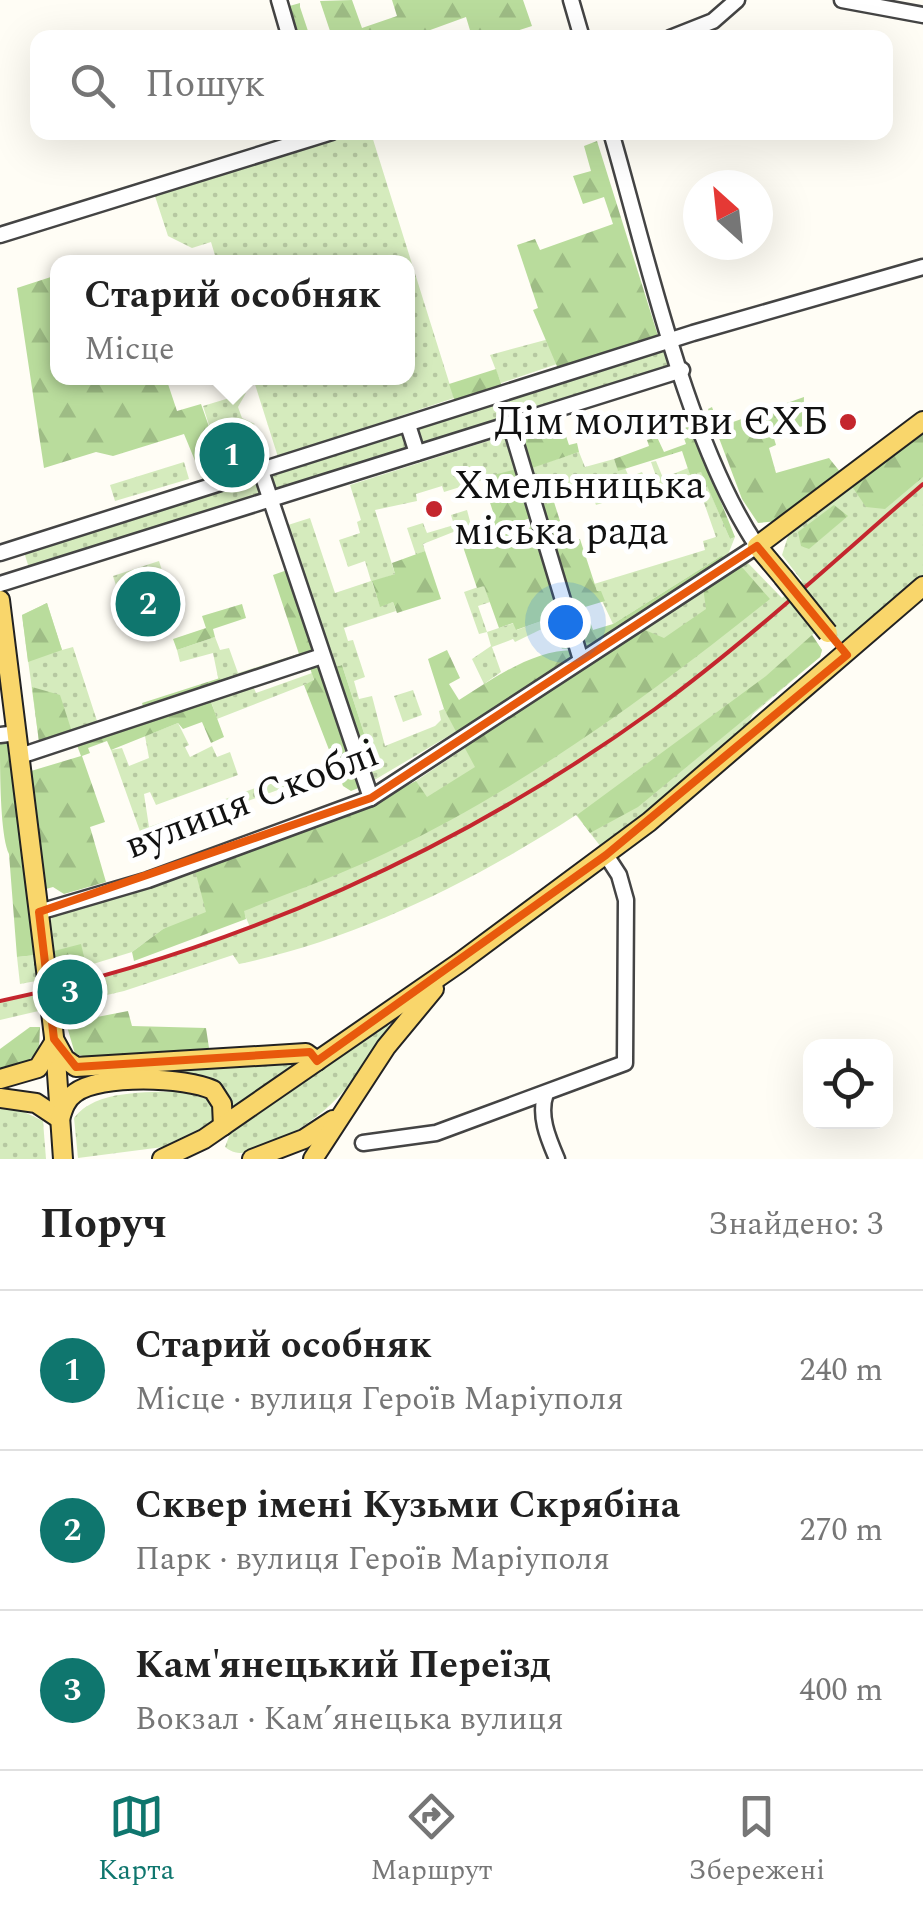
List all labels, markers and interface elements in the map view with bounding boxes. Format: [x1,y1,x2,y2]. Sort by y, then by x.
search box [30,30,893,140]
text: Пошук [145,56,265,114]
icon: search [65,58,120,113]
north arrow [683,170,773,260]
popup [50,255,415,385]
text: Старий особняк [84,267,381,325]
text: Місце [84,325,174,374]
place label: Дім молитви ЄХБ [494,392,828,453]
marker: Дім молитви ЄХБ [837,411,859,433]
pin: 1 [200,418,264,492]
place label: Хмельницька міська рада [454,456,706,563]
marker: Хмельницька міська рада [423,498,445,520]
pin: 2 [116,566,180,642]
your location [540,597,591,648]
street label: вулиця Скоблі [116,724,388,876]
pin: 3 [38,954,102,1030]
map controls [803,1039,893,1129]
button: locate [803,1039,893,1129]
text: Поруч [40,1193,167,1256]
text: Знайдено: 3 [708,1200,883,1249]
text: Старий особняк [135,1317,432,1375]
text: 1 [64,1346,81,1395]
text: 240 m [799,1346,883,1395]
text: Місце · вулиця Героїв Маріуполя [135,1375,624,1424]
text: Сквер імені Кузьми Скрябіна [135,1477,680,1535]
text: 2 [64,1506,81,1555]
text: 270 m [799,1506,883,1555]
text: Парк · вулиця Героїв Маріуполя [135,1535,610,1584]
text: Кам'янецький Переїзд [135,1637,551,1695]
text: 3 [64,1666,81,1715]
text: 400 m [799,1666,883,1715]
text: Вокзал · Камʼянецька вулиця [135,1695,564,1744]
tab: Карта [98,1789,175,1892]
tab: Маршрут [370,1789,492,1892]
tab: Збережені [688,1789,825,1892]

